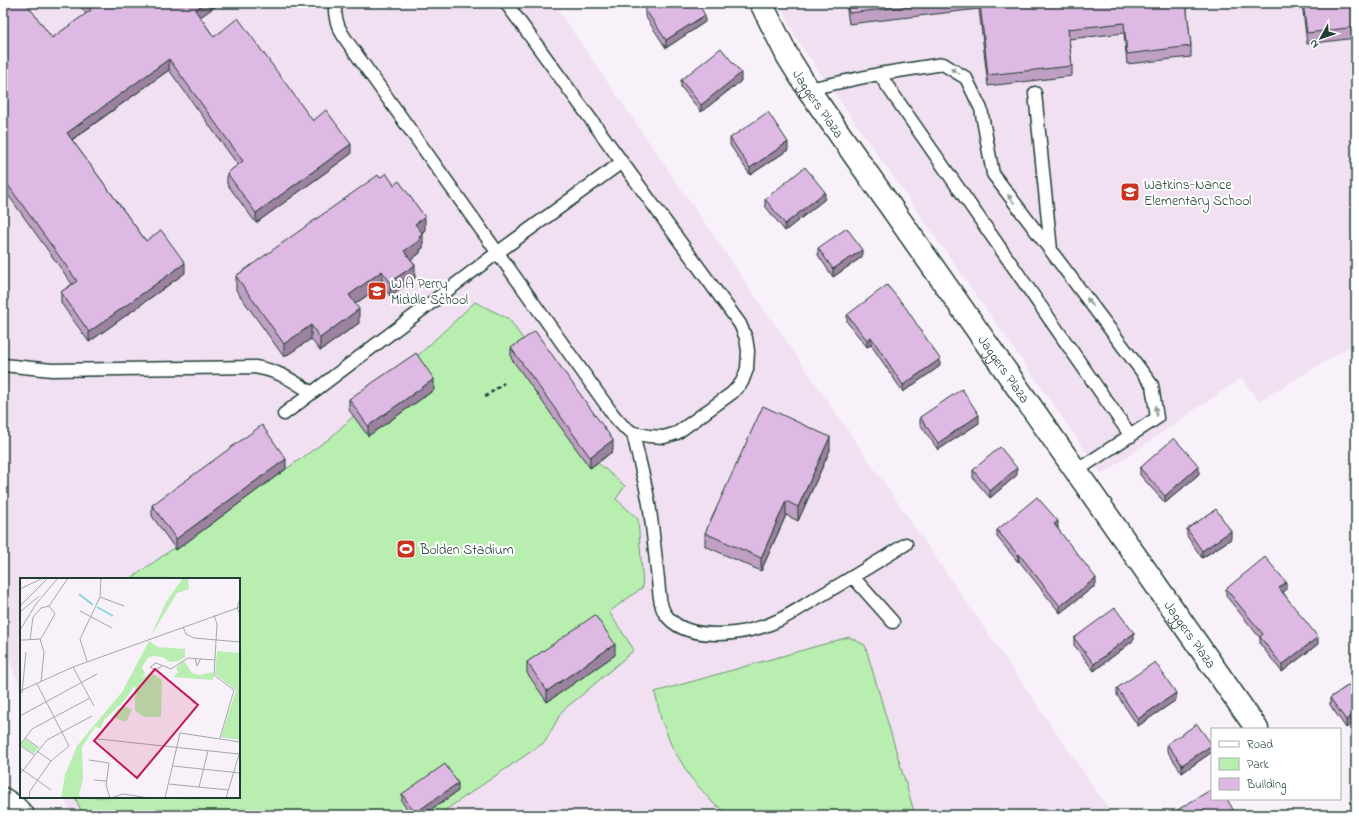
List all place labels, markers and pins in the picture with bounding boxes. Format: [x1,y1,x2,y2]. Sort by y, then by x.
place label: Watkins-Nance Elementary School [1144,175,1251,213]
school or university icon: Watkins-Nance Elementary School [1119,181,1141,203]
place label: W A Perry Middle School [391,274,468,311]
school or university icon: W A Perry Middle School [366,280,388,302]
sports icon: Bolden Stadium [395,538,417,560]
place label: Bolden Stadium [419,540,514,561]

